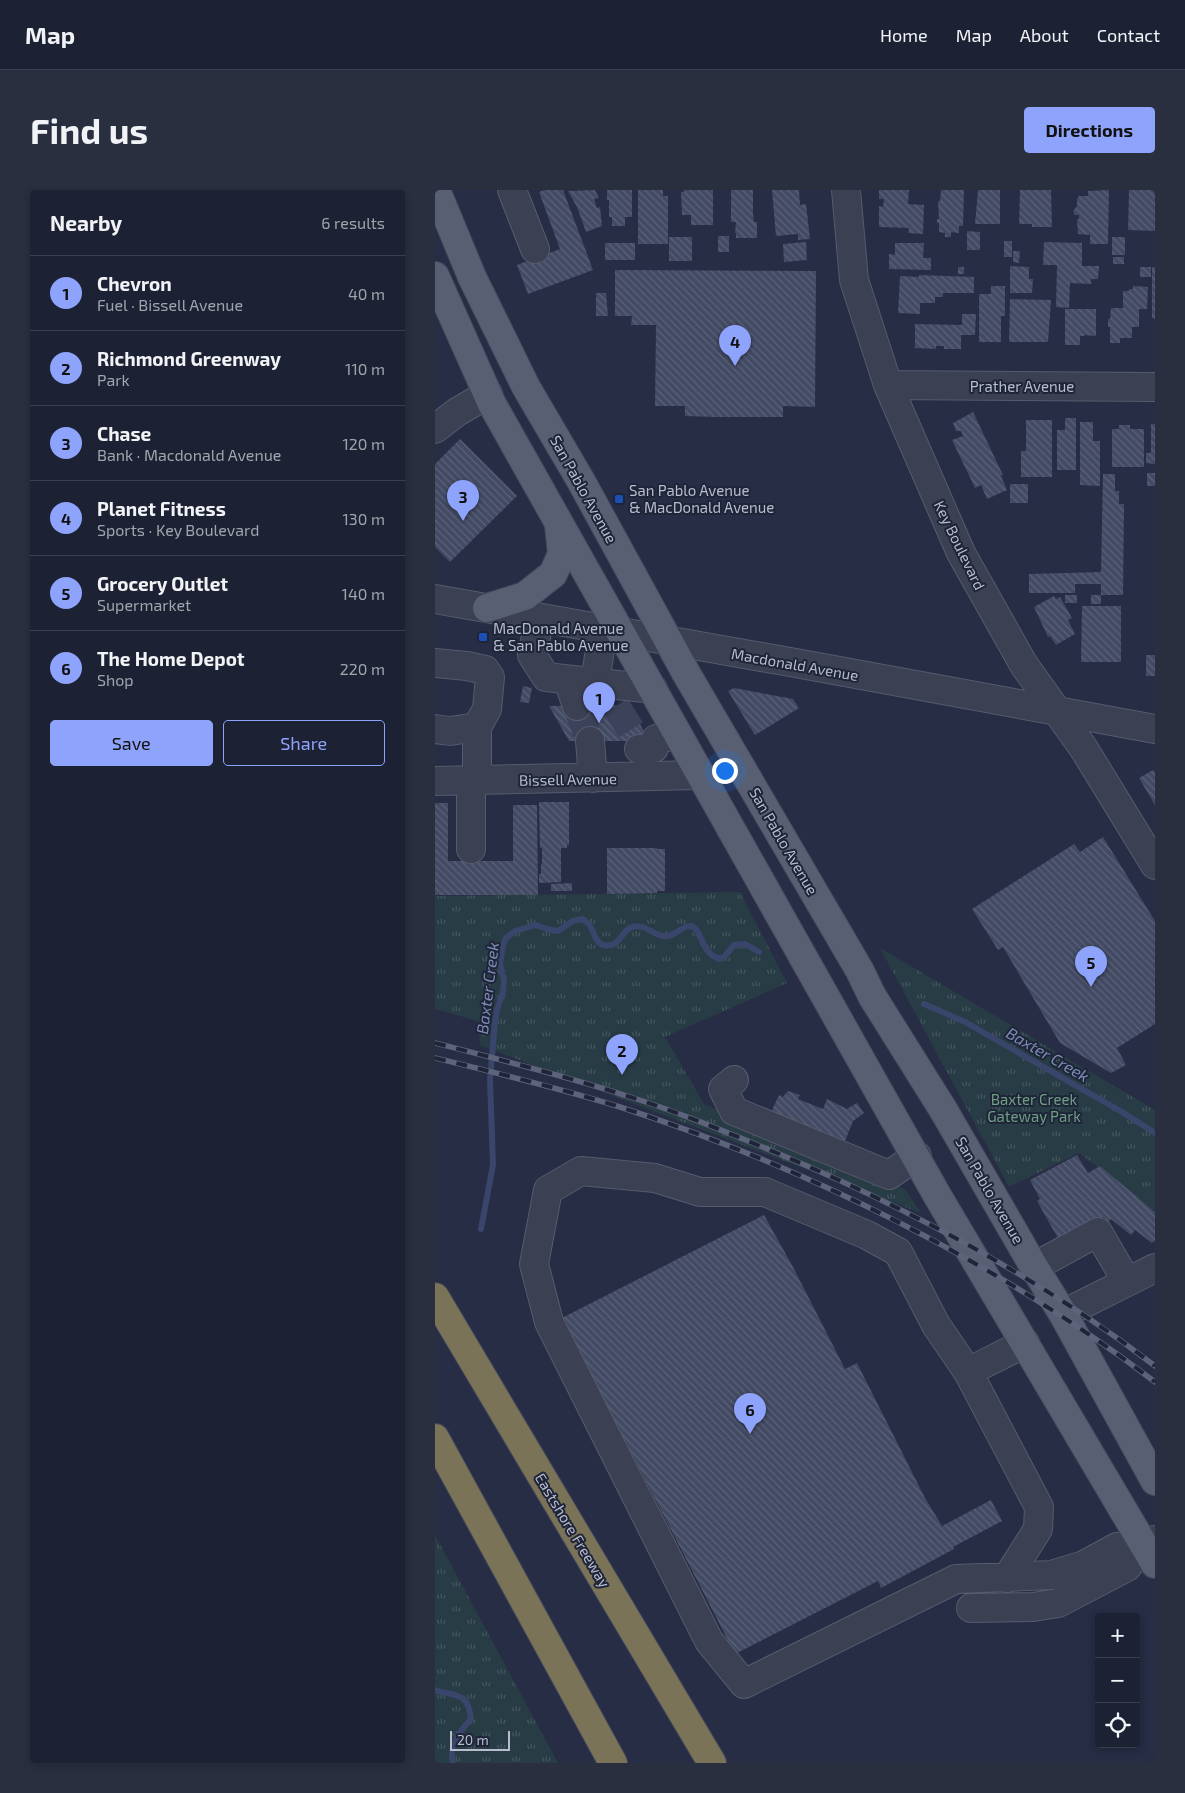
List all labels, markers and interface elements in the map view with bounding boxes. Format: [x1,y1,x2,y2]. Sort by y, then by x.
text: Map [25,20,75,49]
text: Home [880,24,928,46]
text: Map [956,24,992,46]
text: About [1020,24,1069,46]
text: Contact [1097,24,1160,46]
button: Directions [1024,107,1155,153]
text: Find us [30,109,148,151]
text: Nearby [50,210,122,235]
text: 6 results [321,213,385,232]
text: Chevron [97,272,172,295]
text: 1 [63,284,69,303]
text: 40 m [348,284,385,303]
text: Fuel · Bissell Avenue [97,295,243,314]
pin: 4 [719,325,751,366]
text: Richmond Greenway [97,347,281,370]
text: 2 [61,359,71,378]
text: 110 m [345,359,385,378]
text: Park [97,370,130,389]
street label: Prather Avenue [970,377,1074,395]
text: Chase [97,422,151,445]
street label: San Pablo Avenue [547,432,621,546]
text: 3 [61,434,71,453]
text: 120 m [342,434,385,453]
text: Bank · Macdonald Avenue [97,445,281,464]
pin: 3 [447,480,479,521]
place label: San Pablo Avenue & MacDonald Avenue [629,481,774,516]
marker: San Pablo Avenue & MacDonald Avenue [613,493,625,505]
text: Planet Fitness [97,497,226,520]
street label: Key Boulevard [931,497,989,593]
text: 4 [61,509,71,528]
text: 130 m [343,509,385,528]
text: Sports · Key Boulevard [97,520,259,539]
text: Grocery Outlet [97,572,228,595]
text: 5 [62,584,70,603]
text: 140 m [342,584,385,603]
text: Supermarket [97,595,191,614]
place label: MacDonald Avenue & San Pablo Avenue [493,619,628,654]
marker: MacDonald Avenue & San Pablo Avenue [477,631,489,643]
street label: Macdonald Avenue [730,644,860,684]
text: The Home Depot [97,647,245,670]
text: 6 [61,659,71,678]
text: 220 m [340,659,385,678]
text: Shop [97,670,134,689]
pin: 1 [583,682,615,723]
button: Save [50,720,213,766]
button: Share [223,720,385,766]
your location [712,758,738,784]
street label: Bissell Avenue [519,769,617,789]
street label: San Pablo Avenue [746,784,822,898]
water label: Baxter Creek [472,941,502,1035]
pin: 5 [1075,946,1107,987]
water label: Baxter Creek [1003,1023,1093,1085]
pin: 2 [606,1034,638,1075]
park label: Baxter Creek Gateway Park [987,1090,1081,1125]
street label: San Pablo Avenue [952,1133,1028,1247]
pin: 6 [734,1393,766,1434]
street label: Eastshore Freeway [532,1470,614,1591]
map controls [1095,1613,1140,1748]
button: + [1095,1613,1140,1658]
button: − [1095,1658,1140,1703]
button: locate [1095,1703,1140,1748]
scale bar [450,1728,510,1751]
text: 20 m [457,1731,489,1748]

